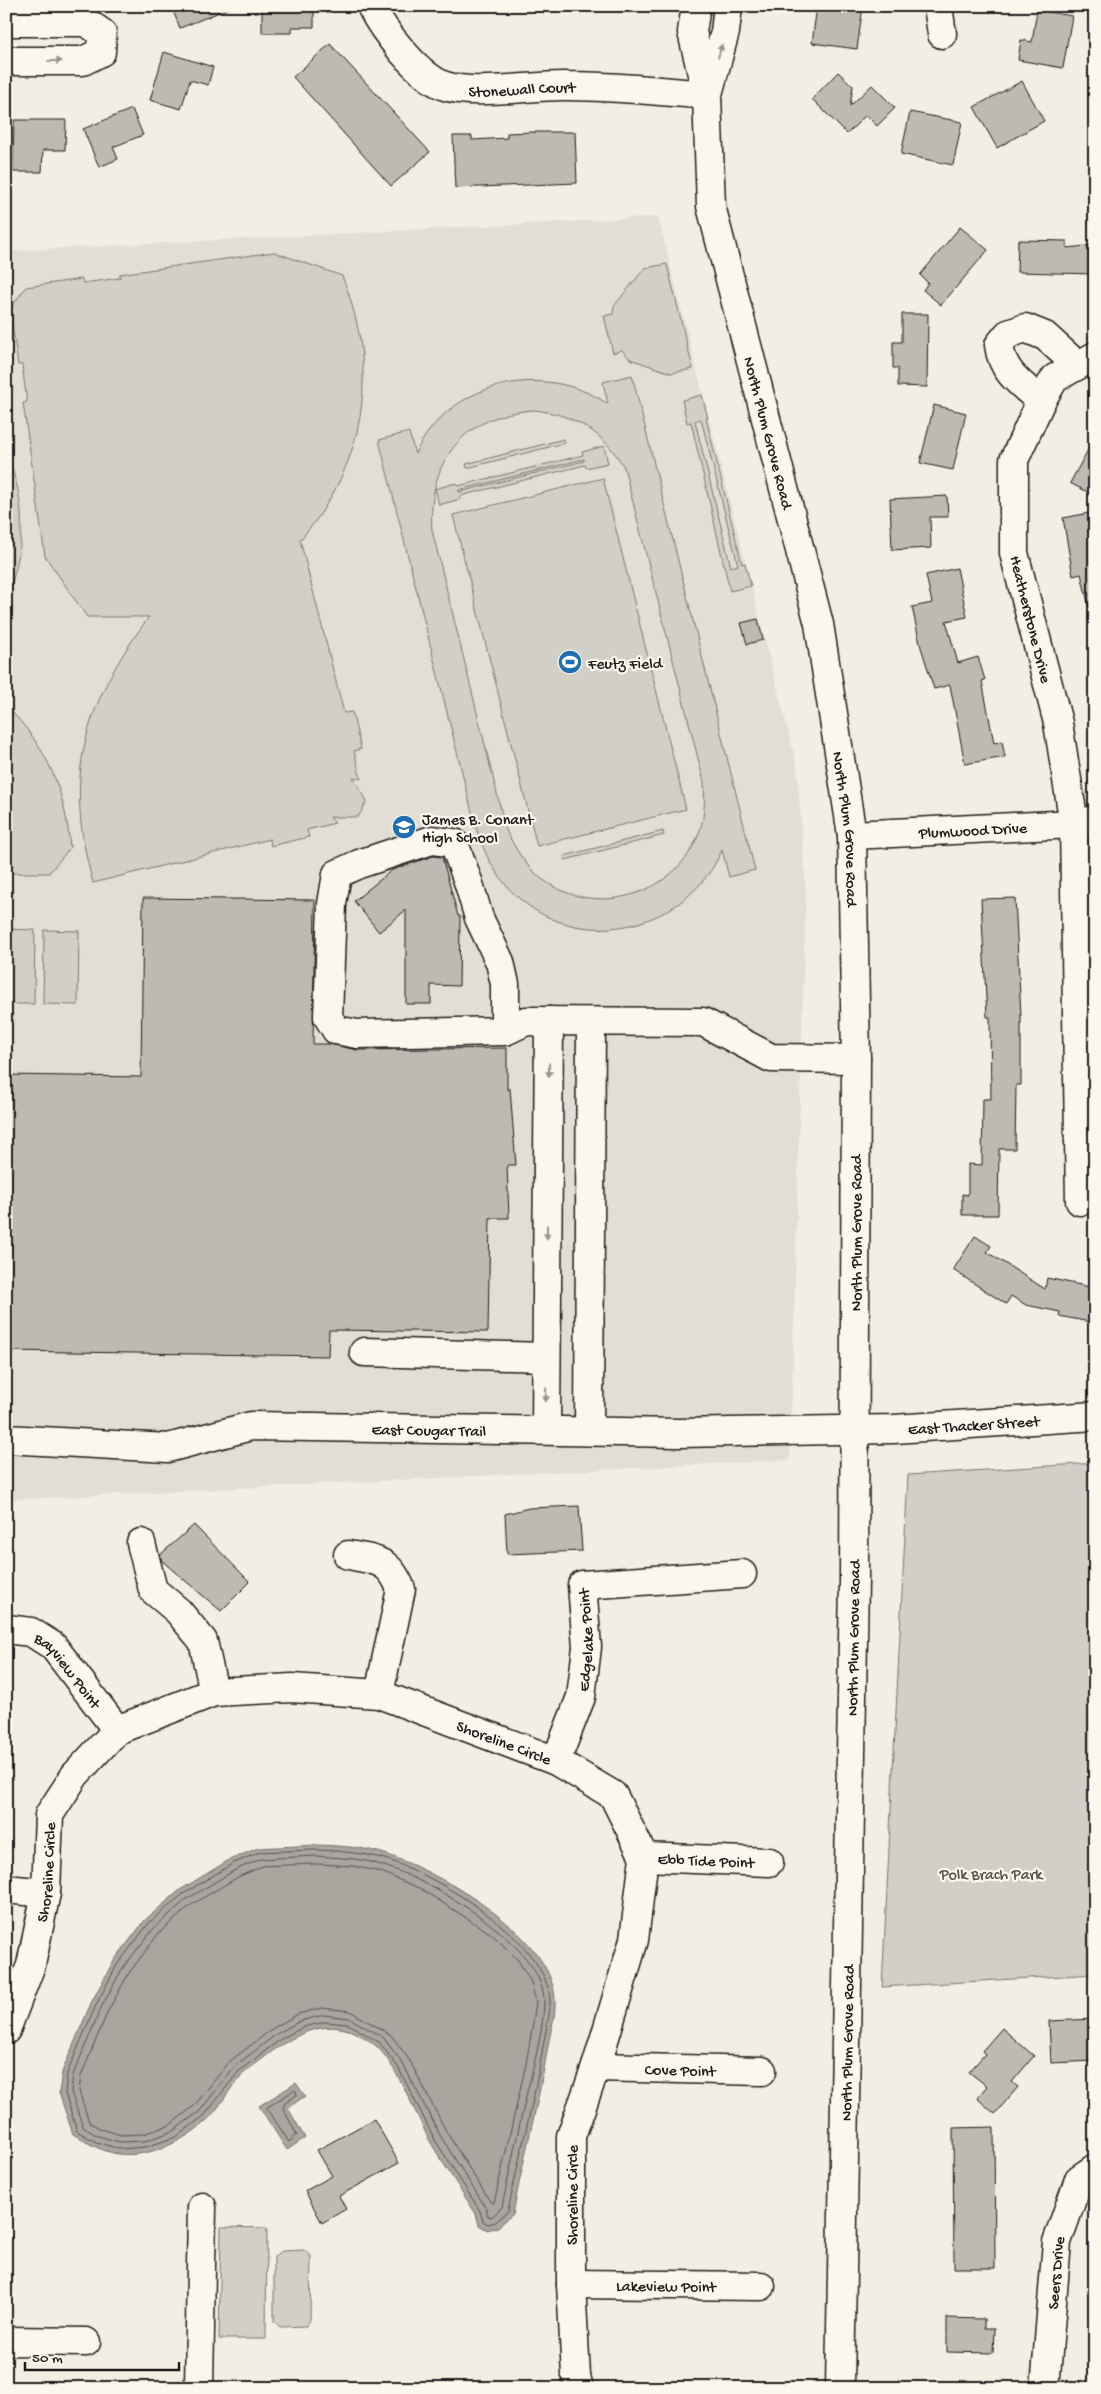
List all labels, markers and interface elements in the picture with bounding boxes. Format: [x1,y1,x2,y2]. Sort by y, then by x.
one-way arrow [716,44,724,59]
one-way arrow [47,57,63,65]
street label: Stonewall Court [468,80,577,103]
street label: North Plum Grove Road [737,355,795,513]
street label: Heatherstone Drive [1004,554,1054,686]
sports icon: Feutz Field [557,649,583,675]
place label: Feutz Field [587,656,664,675]
street label: North Plum Grove Road [826,750,859,909]
place label: James B. Conant High School [422,812,535,849]
school or university icon: James B. Conant High School [391,814,417,840]
street label: Plumwood Drive [917,820,1028,845]
one-way arrow [545,1062,553,1078]
street label: North Plum Grove Road [849,1153,868,1311]
one-way arrow [543,1225,551,1241]
one-way arrow [542,1387,550,1403]
street label: East Thacker Street [908,1414,1042,1441]
street label: East Cougar Trail [371,1422,486,1443]
street label: North Plum Grove Road [845,1558,866,1716]
street label: Edgelake Point [576,1586,600,1693]
street label: Bayview Point [29,1630,104,1715]
street label: Shoreline Circle [453,1718,554,1772]
street label: Shoreline Circle [34,1821,62,1924]
street label: Ebb Tide Point [657,1852,756,1874]
park label: Polk Brach Park [939,1867,1044,1886]
street label: North Plum Grove Road [839,1963,860,2121]
street label: Cove Point [644,2062,717,2083]
street label: Shoreline Circle [565,2144,584,2245]
street label: Seers Drive [1045,2233,1072,2310]
street label: Lakeview Point [616,2278,717,2299]
scale bar [25,2339,179,2371]
text: 50 m [32,2350,63,2368]

